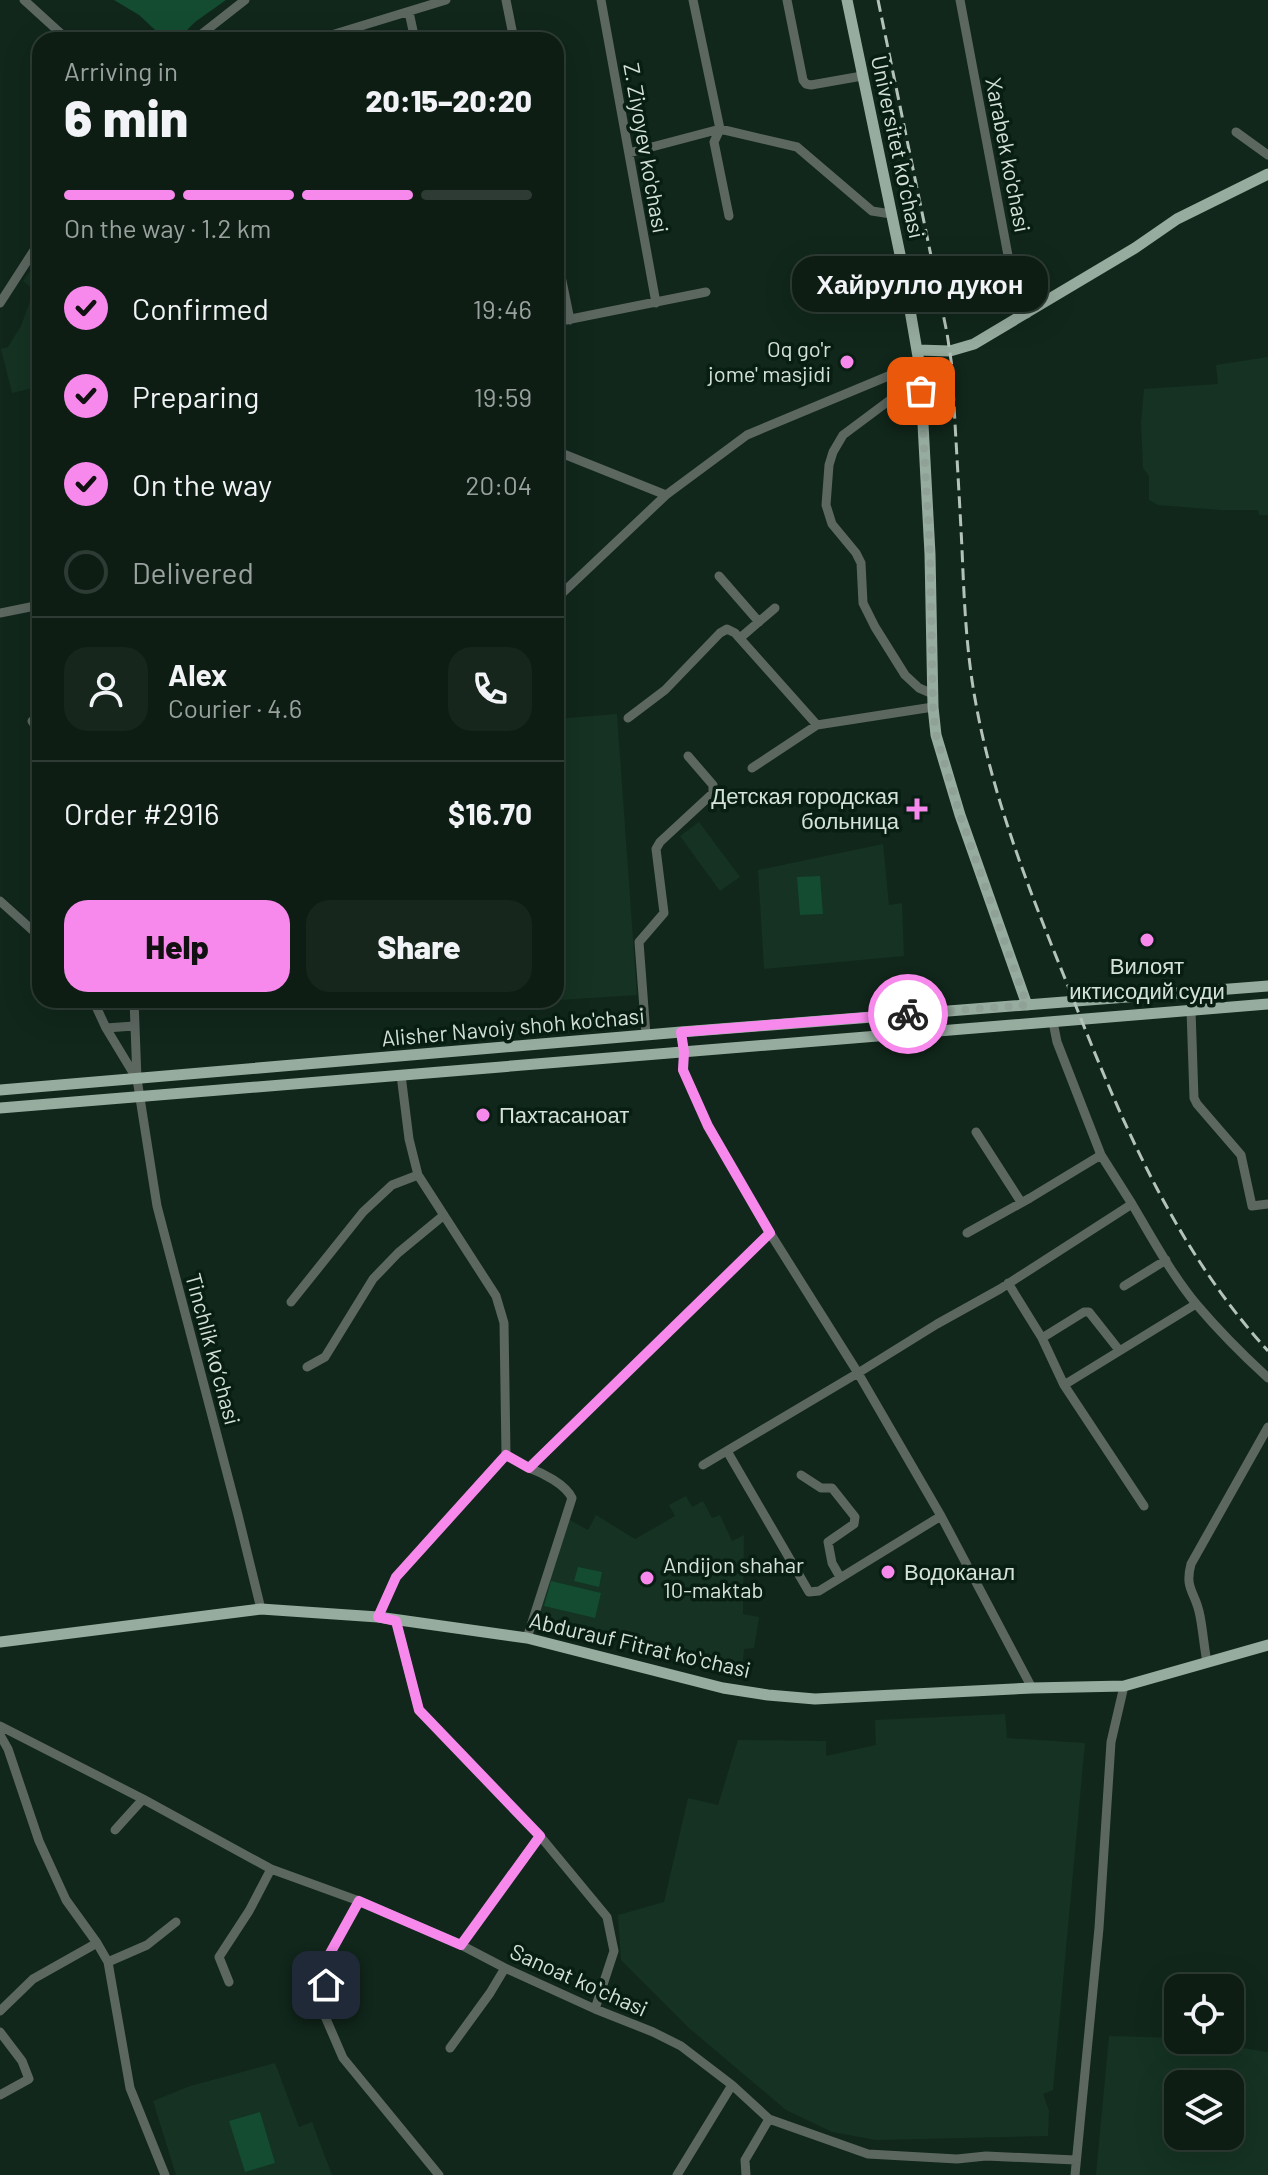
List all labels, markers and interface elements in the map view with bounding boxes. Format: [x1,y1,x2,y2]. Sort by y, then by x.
street label: Universitet kо‘chasi [867,53,931,241]
text: Arriving in [64,55,178,86]
street label: Z. Ziyoyev ko'chasi [619,61,675,235]
street label: Xarabek ko'chasi [981,75,1037,234]
text: 20:15–20:20 [365,82,532,118]
text: 6 min [64,85,188,147]
text: On the way · 1.2 km [64,212,271,243]
callout: Хайрулло дукон [793,255,1049,311]
text: Хайрулло дукон [817,268,1023,299]
icon: check [64,286,108,330]
text: Confirmed [132,290,269,326]
text: 19:46 [473,293,532,324]
place label: Oq go'r jome' masjidi [707,335,831,386]
marker: Oq go'r jome' masjidi [838,353,856,371]
pin [887,357,955,425]
icon: bag [899,369,943,413]
icon: check [64,374,108,418]
text: Preparing [132,378,259,414]
text: 19:59 [474,381,532,412]
icon: check [64,462,108,506]
text: On the way [132,466,272,502]
text: 20:04 [466,469,532,500]
text: Delivered [132,554,254,590]
button: person [64,647,148,731]
button: phone [448,647,532,731]
text: Alex [168,656,227,692]
text: Courier · 4.6 [168,692,302,723]
place label: Детская городская больница [711,782,900,834]
text: Order #2916 [64,795,220,831]
text: $16.70 [448,795,532,831]
marker: Детская городская больница [906,798,928,820]
button: Help [64,900,290,992]
button: Share [306,900,532,992]
marker: Вилоят иктисодий суди [1138,931,1156,949]
place label: Вилоят иктисодий суди [1069,952,1225,1004]
courier [868,974,948,1054]
icon: bike [886,992,930,1036]
street label: Alisher Navoiy shoh ko'chasi [380,1002,646,1050]
place label: Пахтасаноат [499,1101,629,1127]
marker: Пахтасаноат [474,1106,492,1124]
street label: Tinchlik kо‘chasi [181,1270,247,1427]
place label: Andijon shahar 10-maktab [663,1551,804,1602]
place label: Водоканал [904,1558,1015,1585]
marker: Водоканал [879,1563,897,1581]
marker: Andijon shahar 10-maktab [638,1569,656,1587]
street label: Abdurauf Fitrat koʻchasi [527,1606,753,1682]
street label: Sanoat koʻchasi [507,1937,652,2021]
pin [292,1951,360,2019]
icon: home [304,1963,348,2007]
map controls [1164,1974,1244,2150]
button: locate [1164,1974,1244,2054]
button: layers [1164,2070,1244,2150]

